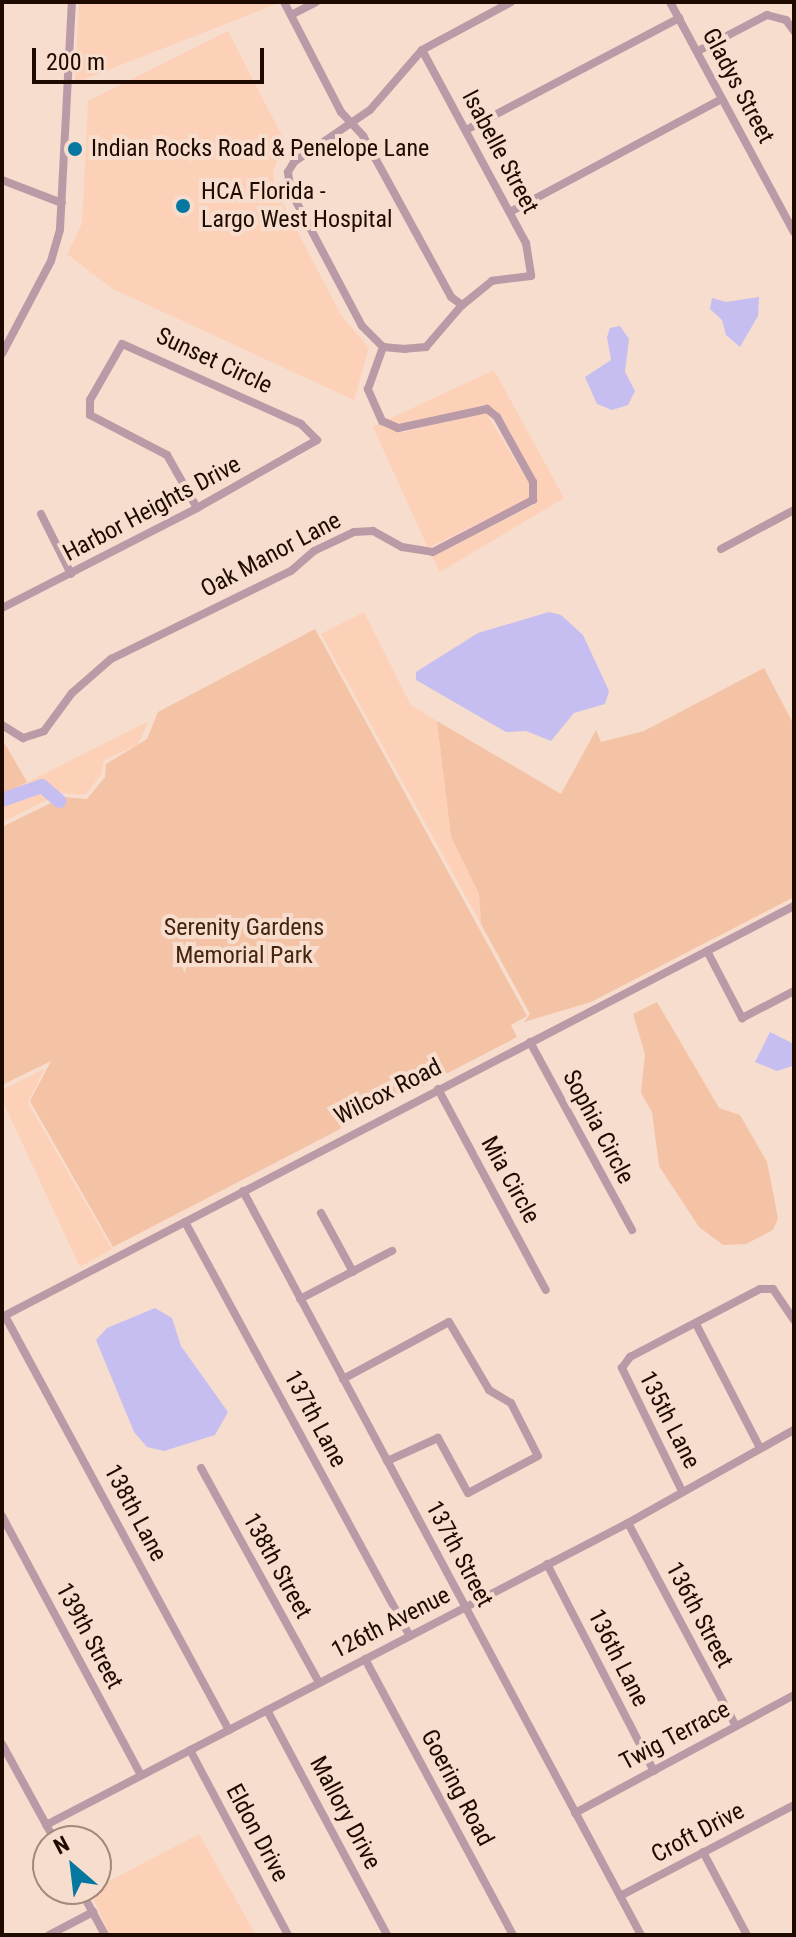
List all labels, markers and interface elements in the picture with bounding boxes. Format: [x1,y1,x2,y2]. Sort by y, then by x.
street label: Gladys Street [696,24,780,148]
scale bar [36,32,268,82]
text: 200 m [46,48,105,76]
street label: Isabelle Street [455,85,545,219]
place label: Indian Rocks Road & Penelope Lane [91,135,429,163]
marker: Indian Rocks Road & Penelope Lane [66,140,84,158]
place label: HCA Florida - Largo West Hospital [201,178,392,234]
marker: HCA Florida - Largo West Hospital [172,195,194,217]
street label: Sunset Circle [151,322,277,400]
street label: Harbor Heights Drive [58,450,246,568]
street label: Oak Manor Lane [196,506,346,604]
park label: Serenity Gardens Memorial Park [164,914,324,970]
street label: Wilcox Road [330,1053,446,1131]
street label: Sophia Circle [556,1065,640,1189]
street label: Mia Circle [474,1132,546,1228]
street label: 137th Lane [278,1366,352,1472]
street label: 135th Lane [632,1366,706,1474]
street label: 138th Lane [98,1460,172,1566]
street label: 137th Street [419,1496,499,1612]
street label: 138th Street [236,1508,318,1624]
street label: 136th Street [659,1557,739,1673]
street label: 139th Street [49,1578,129,1694]
street label: 126th Avenue [327,1581,455,1665]
street label: 136th Lane [581,1604,655,1712]
street label: Twig Terrace [615,1695,735,1777]
street label: Goering Road [414,1725,500,1851]
street label: Mallory Drive [303,1752,387,1874]
street label: Eldon Drive [219,1779,295,1887]
street label: Croft Drive [647,1797,749,1869]
north arrow [32,1825,112,1905]
text: N [50,1831,73,1859]

